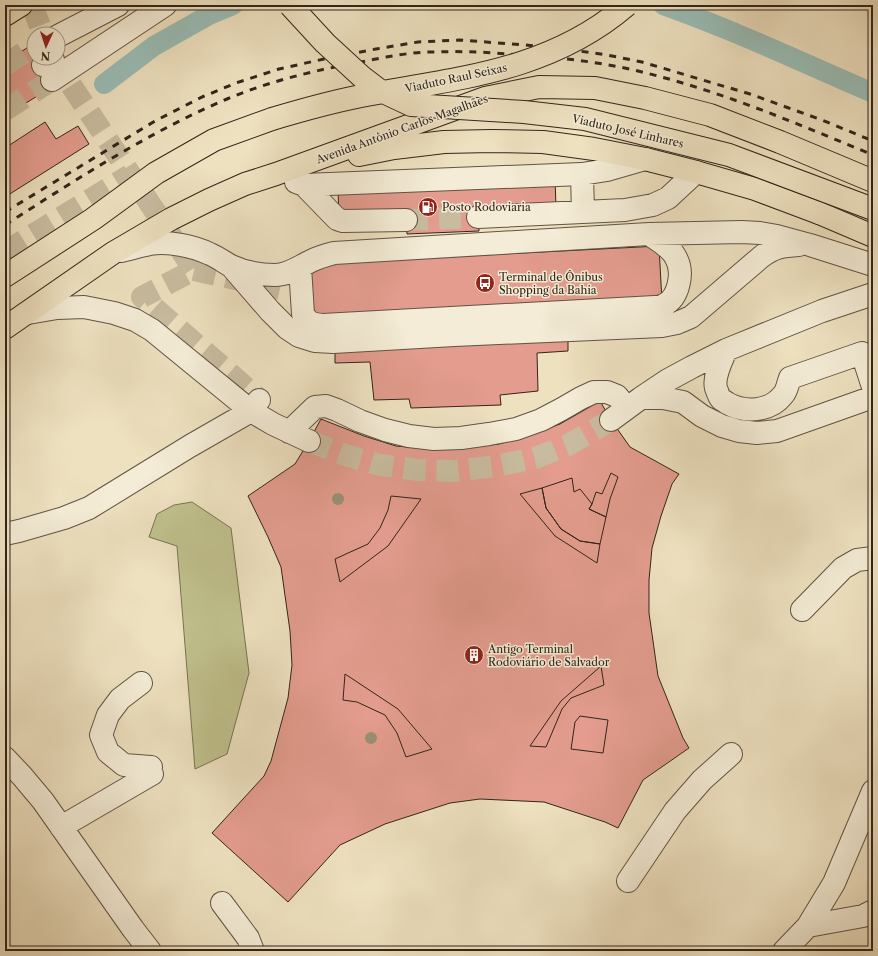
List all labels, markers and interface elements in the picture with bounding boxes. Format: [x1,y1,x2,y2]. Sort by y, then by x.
north arrow [26,26,66,66]
text: N [40,49,51,63]
street label: Viaduto Raul Seixas [403,60,509,96]
street label: Avenida Antônio Carlos Magalhães [313,91,490,167]
street label: Viaduto José Linhares [570,111,685,151]
fuel station icon: Posto Rodoviaria [417,196,439,218]
place label: Posto Rodoviaria [442,200,531,214]
place label: Terminal de Ônibus Shopping da Bahia [499,270,603,297]
bus stop icon: Terminal de Ônibus Shopping da Bahia [474,272,496,294]
place label: Antigo Terminal Rodoviário de Salvador [487,642,610,669]
building icon: Antigo Terminal Rodoviário de Salvador [463,644,485,666]

